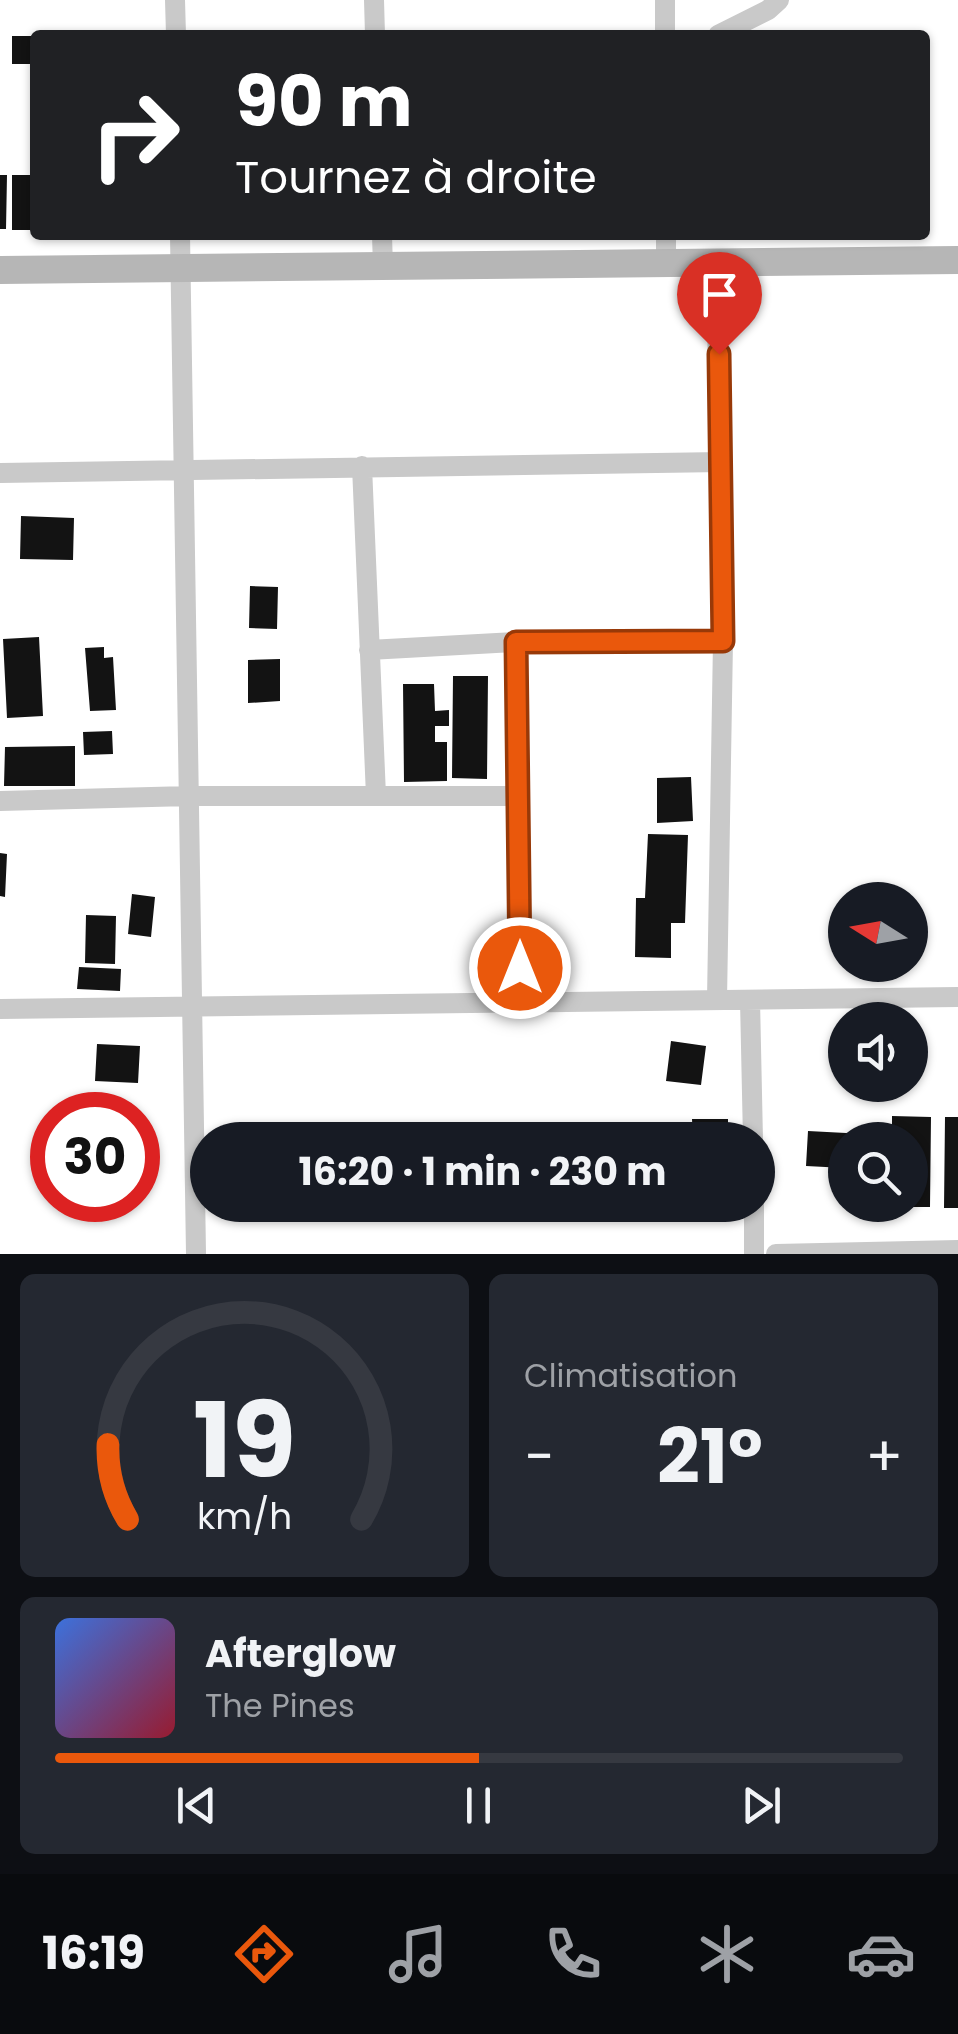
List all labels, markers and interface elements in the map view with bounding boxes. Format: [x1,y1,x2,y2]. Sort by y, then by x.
text: 90 m [235,52,413,151]
icon: right [70,70,200,200]
text: Tournez à droite [235,146,597,209]
pin [677,252,762,355]
icon: arrive [692,267,747,322]
north arrow [828,882,928,982]
map controls [828,882,928,1222]
position arrow [468,916,572,1020]
button: sound [828,1002,928,1102]
speed limit sign: 30 [30,1092,160,1222]
button: search [828,1122,928,1222]
text: 16:20 · 1 min · 230 m [299,1145,666,1198]
text: Climatisation [524,1353,737,1398]
text: 19 [193,1368,296,1513]
text: 21° [657,1404,763,1509]
text: − [524,1418,554,1495]
text: + [865,1418,903,1495]
text: km/h [197,1491,292,1542]
text: Afterglow [205,1627,396,1680]
text: The Pines [205,1683,355,1728]
icon: previous [169,1778,224,1833]
icon: pause [451,1778,506,1833]
icon: next [734,1778,789,1833]
icon: directions [229,1919,299,1989]
icon: music [383,1919,453,1989]
icon: phone [538,1919,608,1989]
icon: climate [692,1919,762,1989]
icon: car [846,1919,916,1989]
text: 16:19 [42,1922,145,1985]

